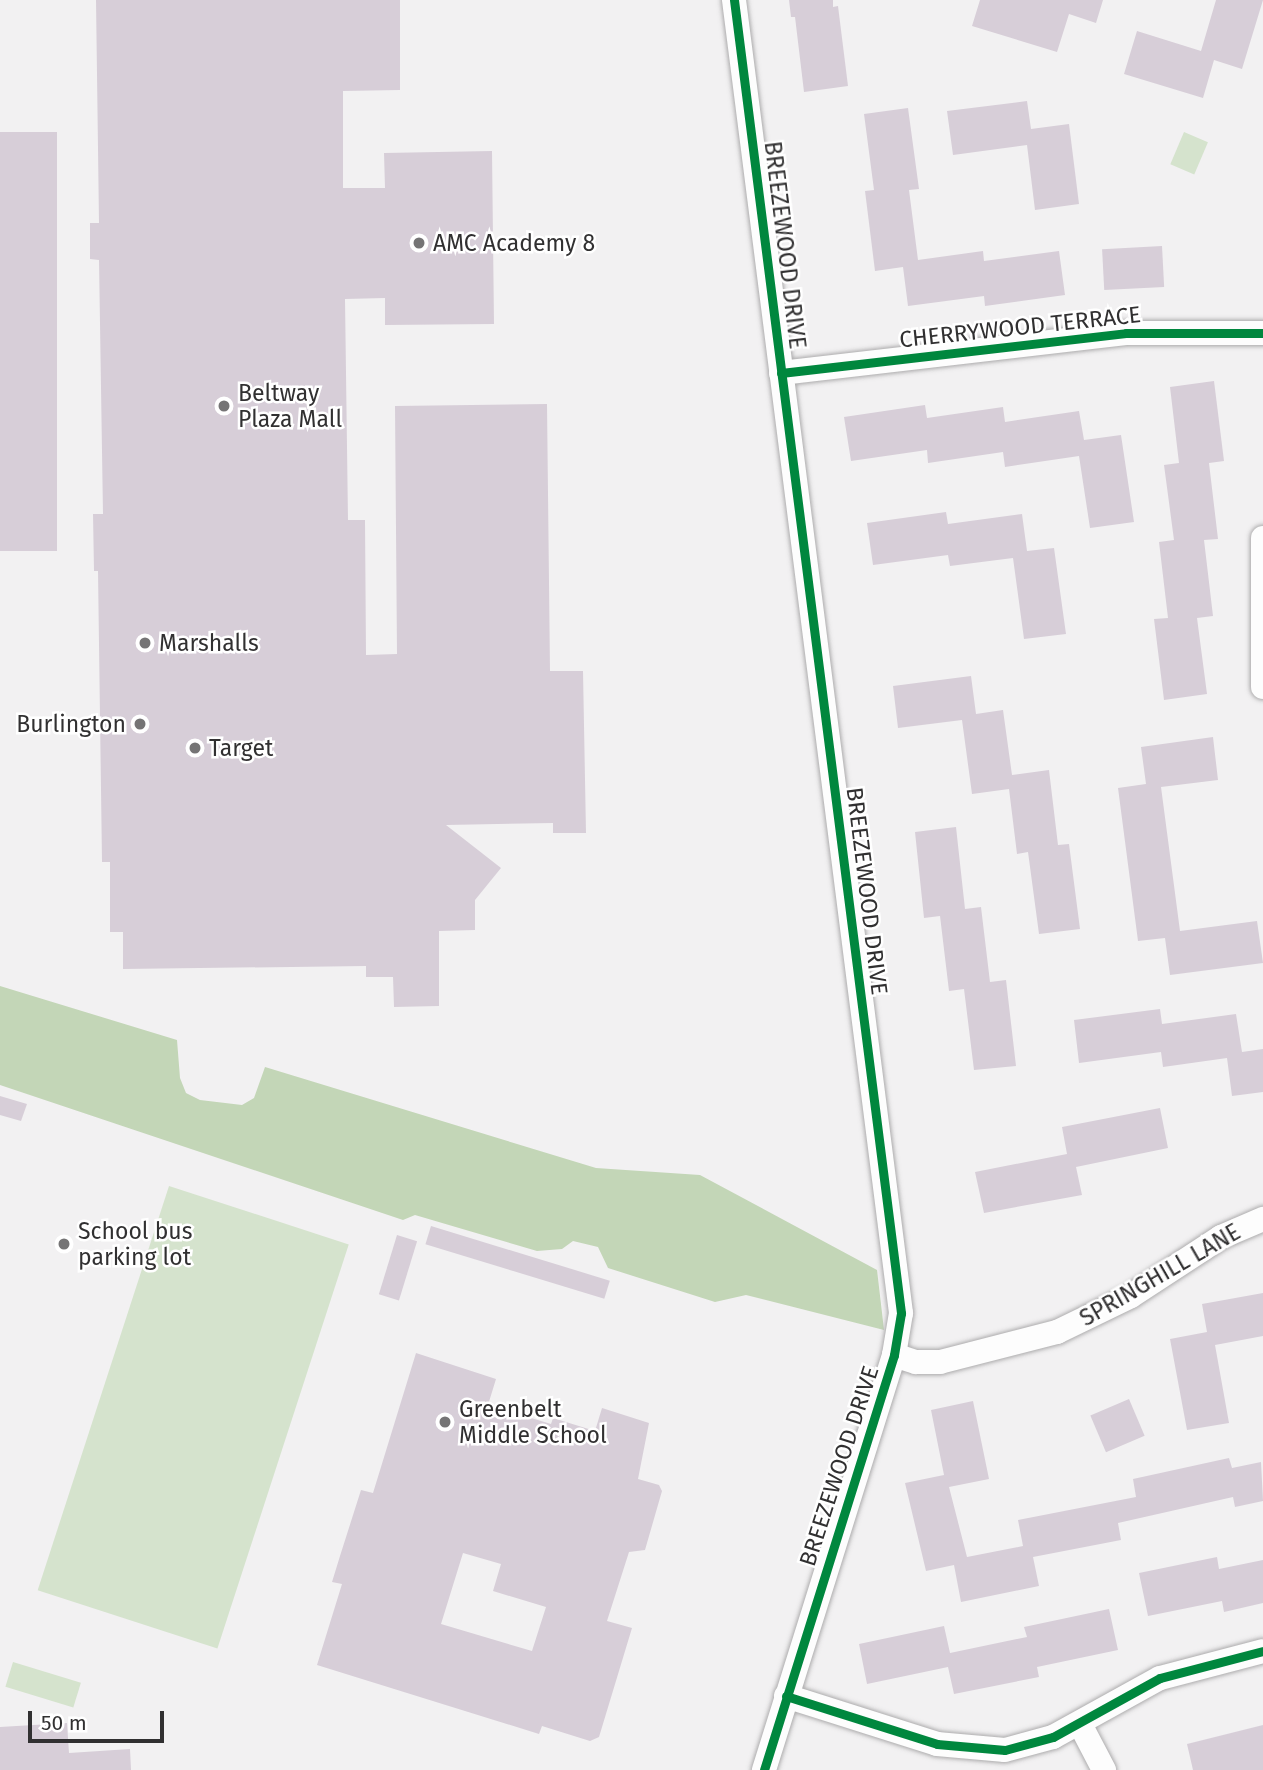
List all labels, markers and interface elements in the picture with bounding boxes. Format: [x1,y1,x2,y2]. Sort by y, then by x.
street label: BREEZEWOOD DRIVE [759,140,811,350]
place label: AMC Academy 8 [433,229,595,257]
marker: AMC Academy 8 [411,235,427,251]
street label: CHERRYWOOD TERRACE [898,301,1142,353]
place label: Beltway Plaza Mall [238,379,342,433]
marker: Beltway Plaza Mall [216,398,232,414]
place label: Marshalls [159,629,259,657]
marker: Marshalls [137,635,153,651]
place label: Burlington [16,710,126,738]
marker: Burlington [132,716,148,732]
place label: Target [209,734,273,762]
marker: Target [187,740,203,756]
street label: BREEZEWOOD DRIVE [841,786,893,996]
place label: School bus parking lot [78,1217,192,1271]
street label: SPRINGHILL LANE [1075,1218,1245,1332]
marker: School bus parking lot [56,1236,72,1252]
street label: BREEZEWOOD DRIVE [794,1362,884,1570]
place label: Greenbelt Middle School [459,1395,607,1449]
marker: Greenbelt Middle School [437,1414,453,1430]
scale bar [32,1696,168,1740]
text: 50 m [41,1710,87,1736]

